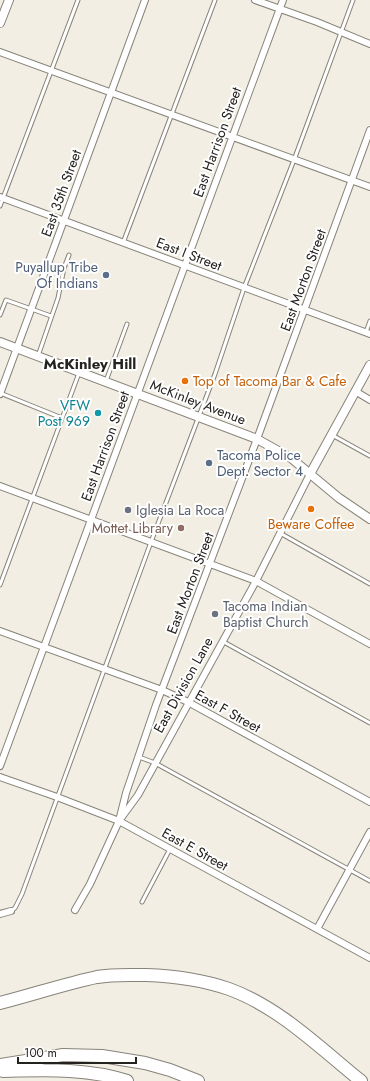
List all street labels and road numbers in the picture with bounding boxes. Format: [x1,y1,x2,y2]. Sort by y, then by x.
street label: East Harrison Street [188,84,246,200]
street label: East 35th Street [36,146,86,239]
street label: East Morton Street [275,226,331,334]
street label: East I Street [153,232,225,276]
street label: McKinley Avenue [147,375,249,429]
street label: East Harrison Street [76,388,134,504]
street label: East Morton Street [161,529,219,637]
street label: East Division Lane [148,634,218,736]
street label: East F Street [192,685,265,738]
street label: East E Street [158,823,232,876]

